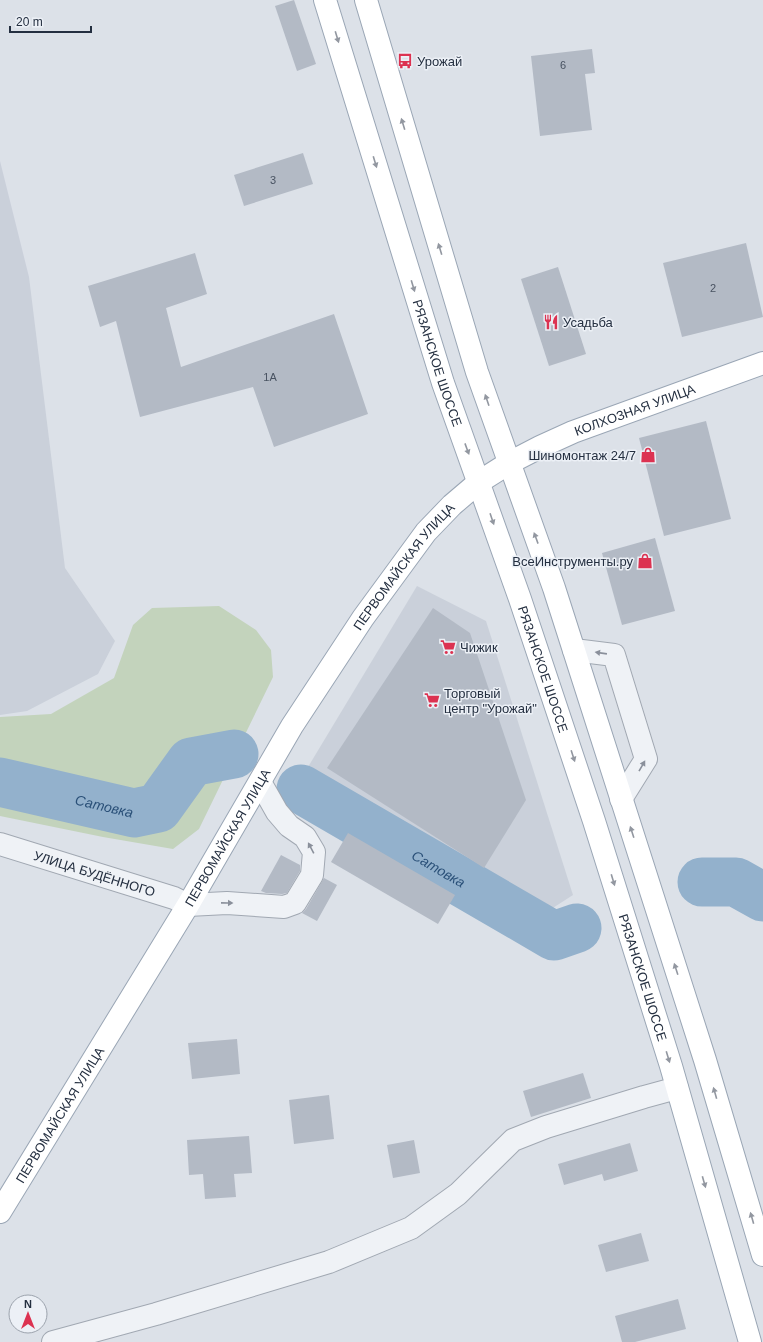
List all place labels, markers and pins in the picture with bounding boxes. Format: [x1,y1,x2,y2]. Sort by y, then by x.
bus stop icon: Урожай [396,52,414,70]
place label: Урожай [417,54,462,69]
restaurant icon: Усадьба [542,313,560,331]
place label: Усадьба [563,315,614,330]
shop icon: Шиномонтаж 24/7 [639,446,657,464]
place label: Шиномонтаж 24/7 [528,448,636,463]
shop icon: ВсеИнструменты.ру [636,552,654,570]
place label: ВсеИнструменты.ру [512,554,634,569]
supermarket icon: Чижик [439,638,457,656]
place label: Чижик [460,640,498,655]
place label: Торговый центр "Урожай" [444,686,537,716]
supermarket icon: Торговый центр "Урожай" [423,691,441,709]

